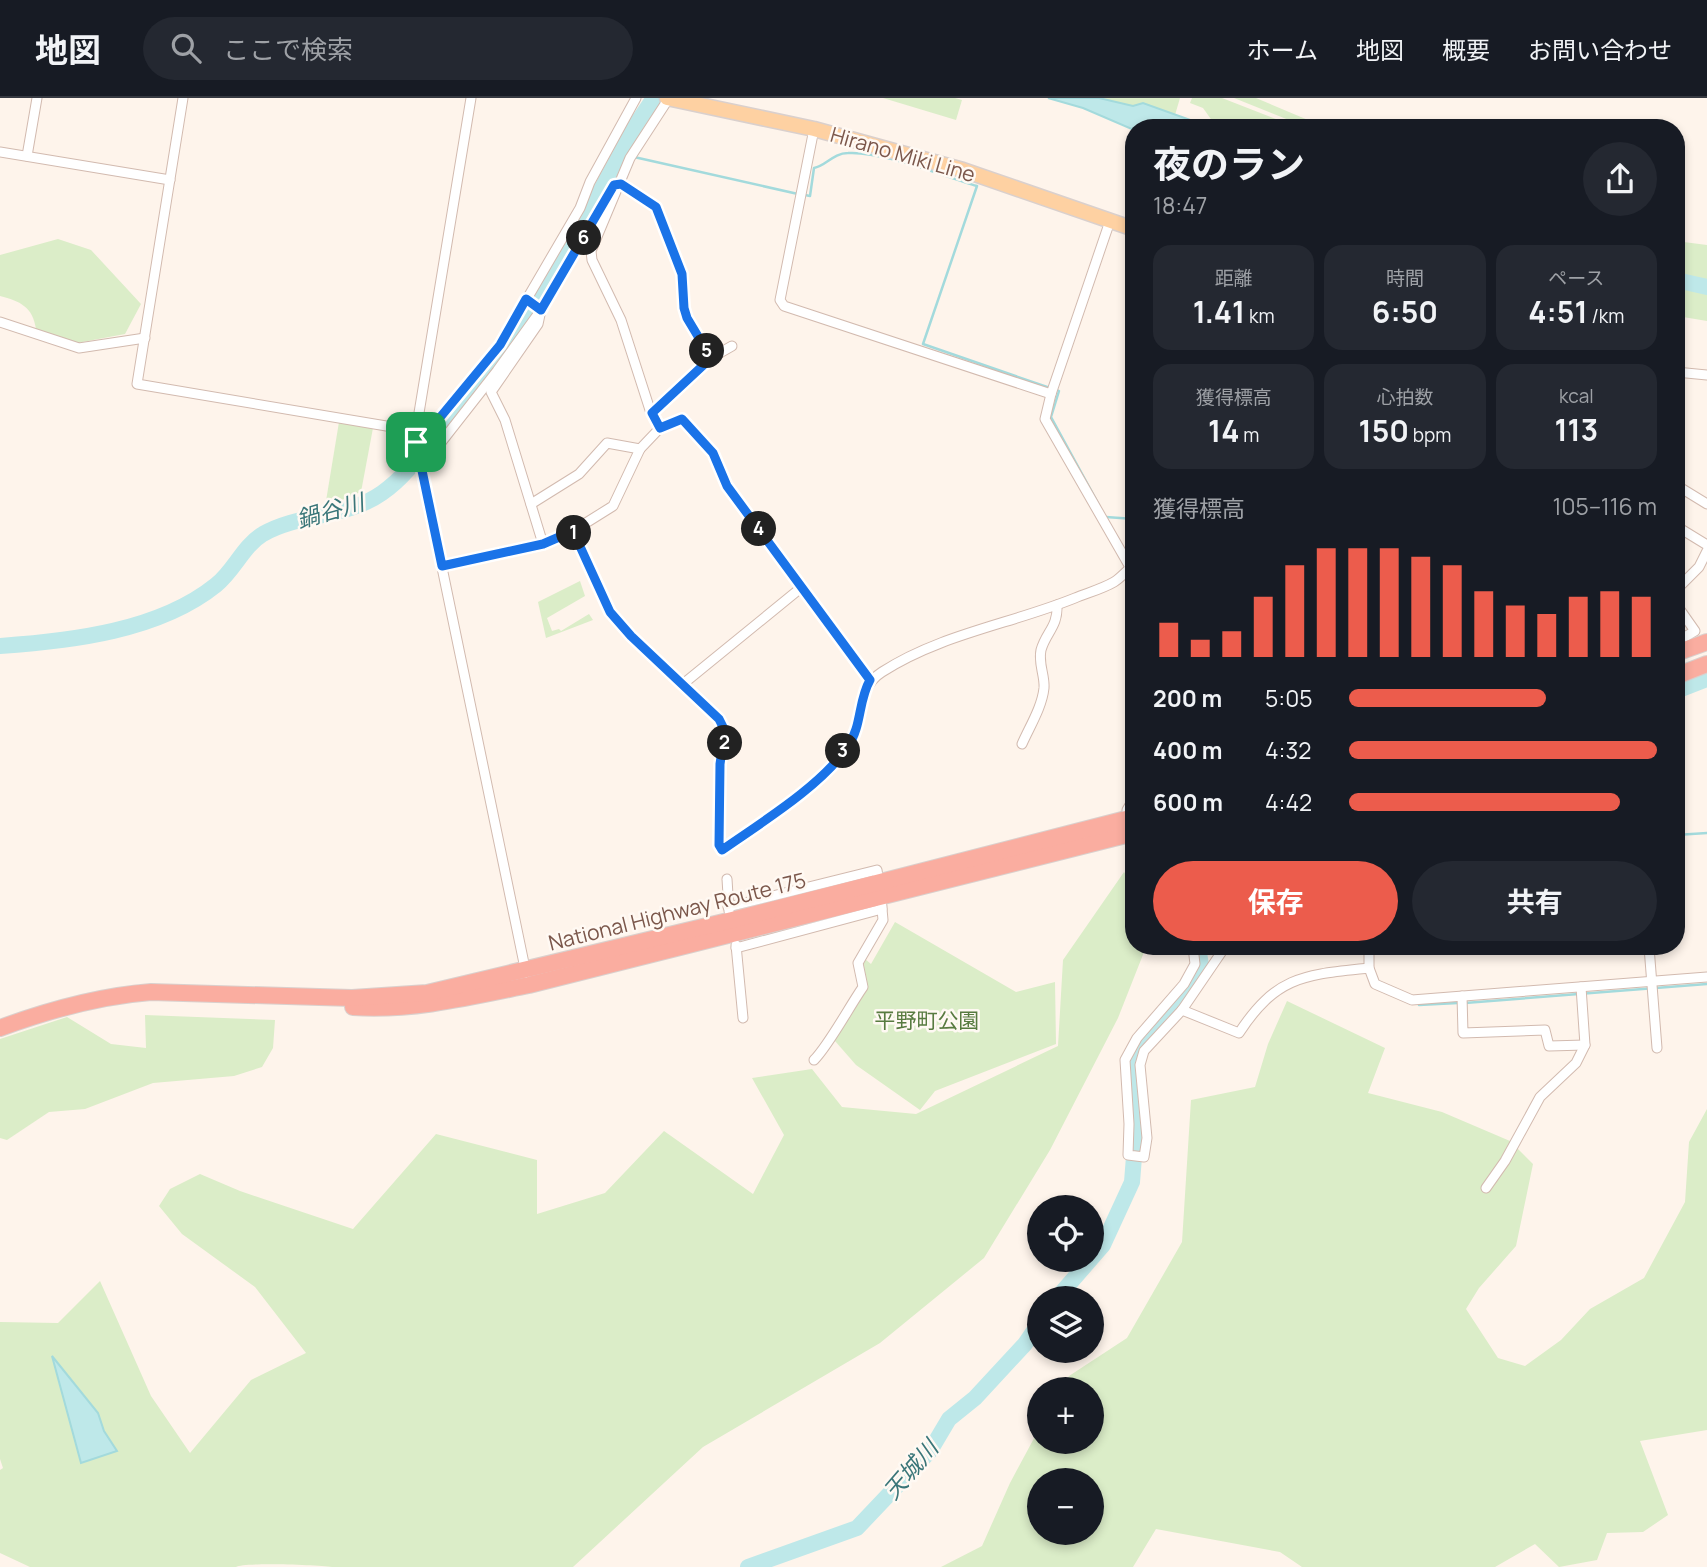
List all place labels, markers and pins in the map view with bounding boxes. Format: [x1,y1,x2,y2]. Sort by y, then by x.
pin: 6 [566,220,602,256]
pin: 5 [690,334,724,368]
pin [386,412,446,472]
pin: 4 [742,512,776,546]
pin: 1 [556,516,592,550]
pin: 2 [708,726,742,760]
pin: 3 [826,734,860,768]

